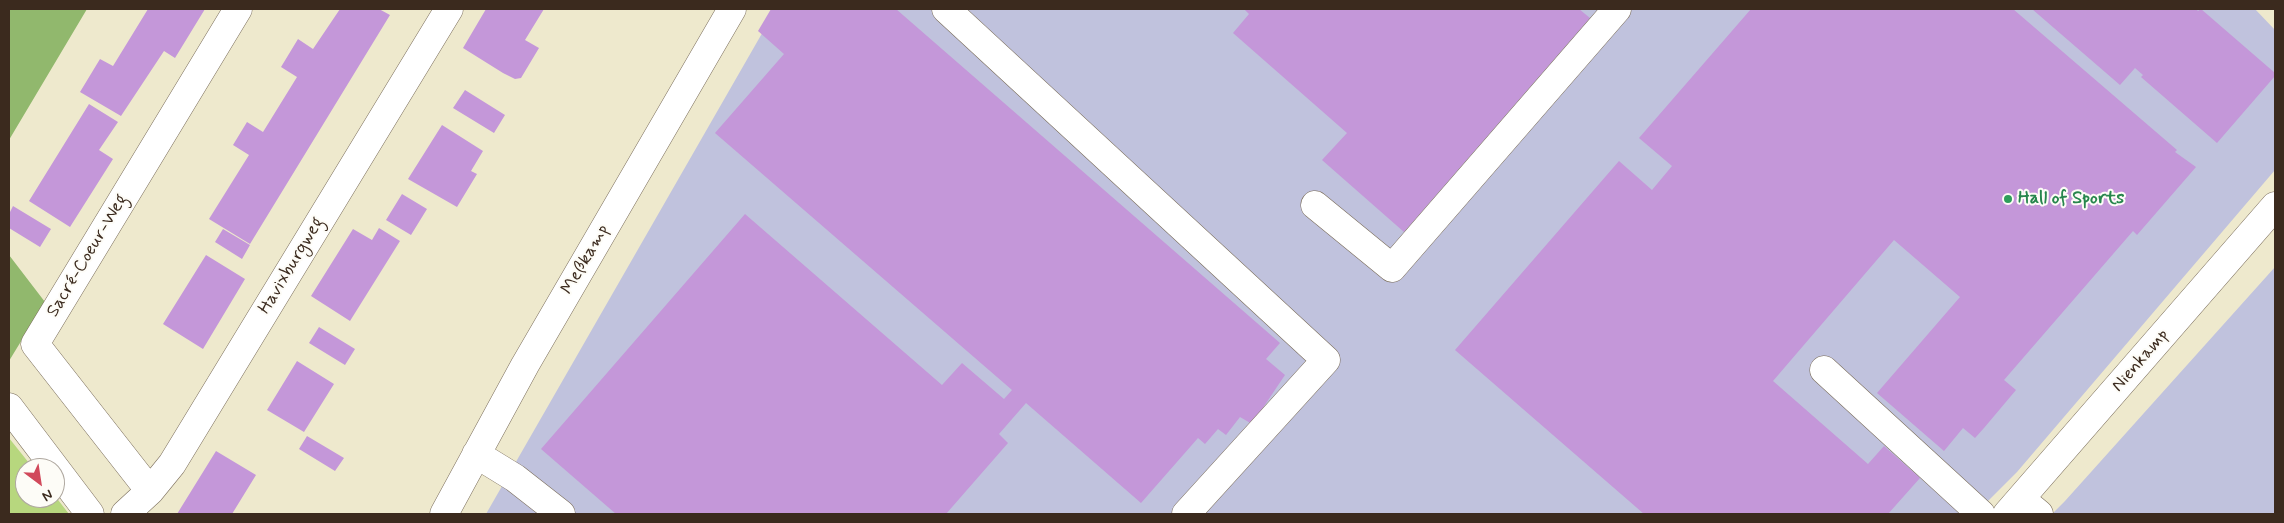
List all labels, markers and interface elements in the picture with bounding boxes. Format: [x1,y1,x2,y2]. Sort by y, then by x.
place label: Hall of Sports [2018,188,2124,210]
street label: Sacré-Coeur-Weg [43,191,133,321]
marker: Hall of Sports [2002,193,2014,205]
street label: Havixburgweg [255,214,329,318]
street label: Meßkamp [557,221,615,299]
street label: Nienkamp [2108,325,2174,397]
north arrow [15,458,65,508]
text: N [39,485,56,505]

